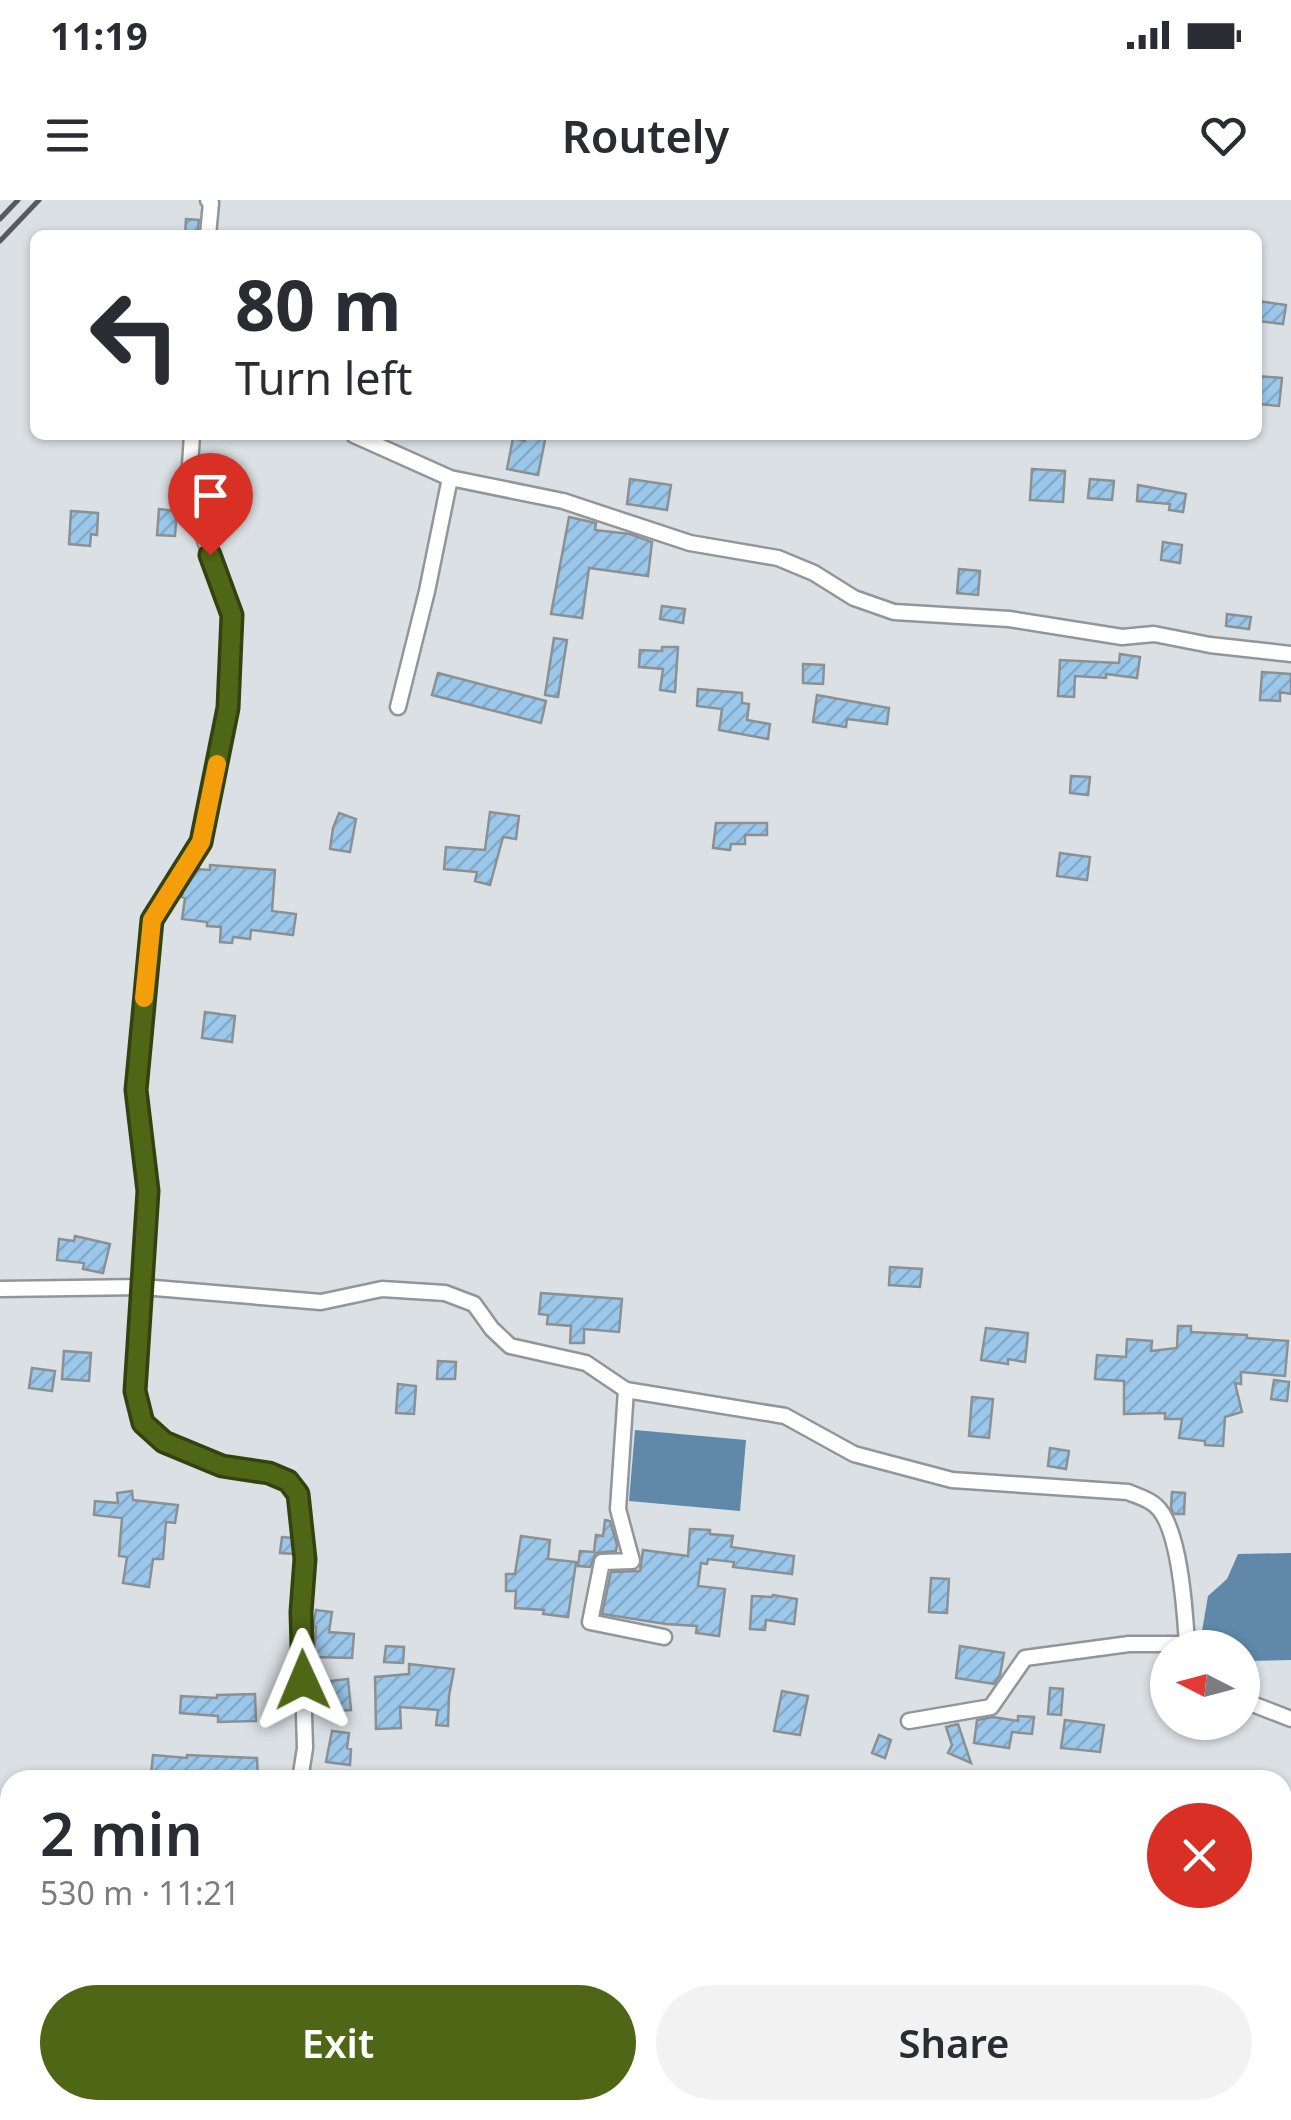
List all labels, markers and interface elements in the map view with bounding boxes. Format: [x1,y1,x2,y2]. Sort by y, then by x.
text: 11:19 [50,9,148,61]
text: Routely [562,105,729,166]
icon: menu [40,108,95,163]
icon: heart [1196,108,1251,163]
text: 80 m [235,256,402,352]
icon: left [70,270,200,400]
text: Turn left [235,347,412,408]
pin [168,453,253,556]
icon: arrive [183,468,238,523]
position arrow [251,1628,355,1732]
north arrow [1150,1630,1260,1740]
map controls [1150,1630,1260,1740]
text: 2 min [40,1792,203,1874]
button: close [1147,1803,1252,1908]
text: 530 m · 11:21 [40,1871,240,1914]
button: Exit [40,1985,636,2100]
button: Share [656,1985,1252,2100]

